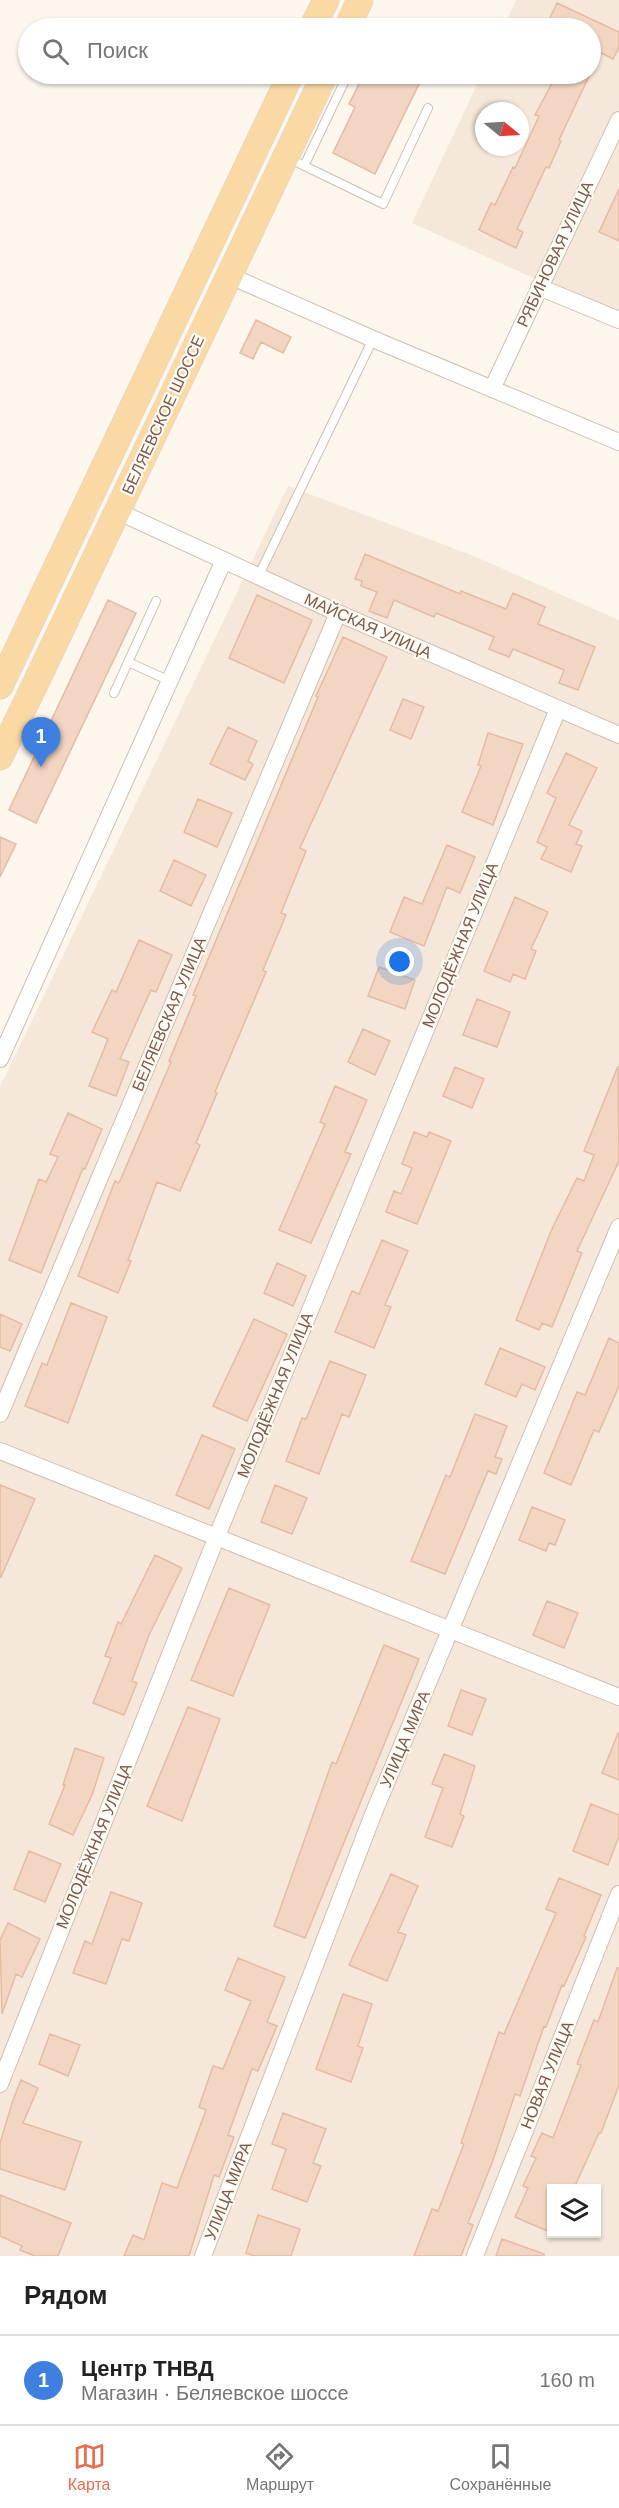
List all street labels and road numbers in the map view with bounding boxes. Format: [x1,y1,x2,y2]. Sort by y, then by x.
street label: РЯБИНОВАЯ УЛИЦА [514,178,596,330]
street label: БЕЛЯЕВСКОЕ ШОССЕ [119,333,207,497]
street label: МАЙСКАЯ УЛИЦА [302,589,435,662]
street label: МОЛОДЁЖНАЯ УЛИЦА [419,860,501,1030]
street label: БЕЛЯЕВСКАЯ УЛИЦА [129,934,209,1094]
street label: МОЛОДЁЖНАЯ УЛИЦА [234,1310,316,1480]
street label: УЛИЦА МИРА [377,1688,433,1790]
street label: МОЛОДЁЖНАЯ УЛИЦА [53,1761,135,1931]
street label: НОВАЯ УЛИЦА [518,2018,577,2131]
street label: УЛИЦА МИРА [201,2139,255,2242]

